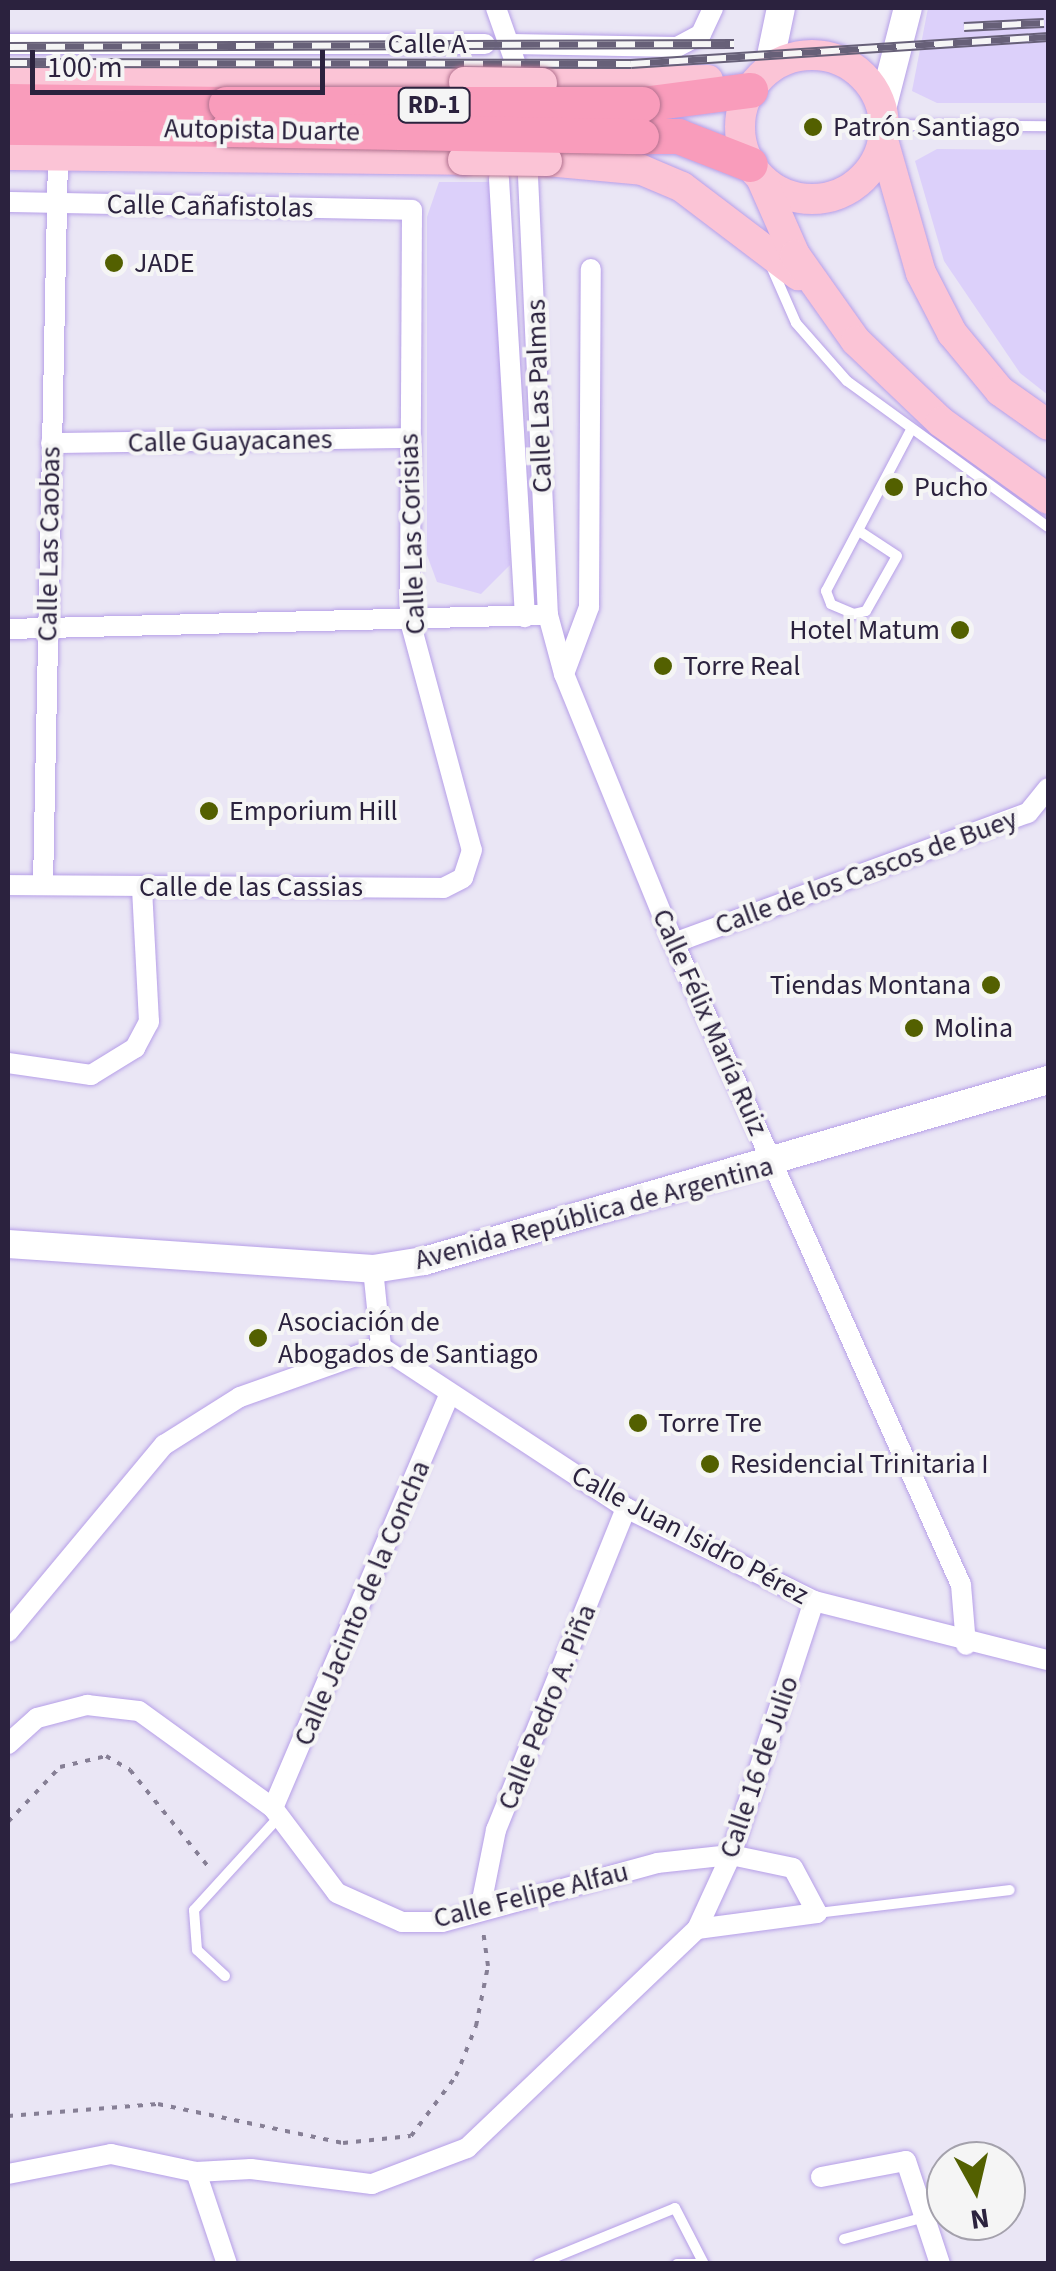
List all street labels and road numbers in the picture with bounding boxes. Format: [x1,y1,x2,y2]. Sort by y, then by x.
street label: Calle A [387,27,467,61]
road number: RD-1 [396,85,472,125]
street label: Autopista Duarte [164,111,360,149]
street label: Calle Cañafistolas [106,187,314,225]
street label: Calle Las Palmas [519,299,559,493]
street label: Calle Guayacanes [127,422,333,460]
street label: Calle Las Corisias [392,433,432,635]
street label: Calle Las Caobas [30,446,68,642]
street label: Calle de los Cascos de Buey [710,802,1022,942]
street label: Calle de las Cassias [139,870,363,904]
street label: Calle Félix María Ruiz [645,904,775,1140]
street label: Avenida República de Argentina [411,1149,777,1277]
street label: Calle Jacinto de la Concha [287,1455,437,1751]
street label: Calle Juan Isidro Pérez [566,1458,814,1612]
street label: Calle Pedro A. Piña [490,1599,604,1815]
street label: Calle 16 de Julio [712,1672,806,1862]
street label: Calle Felipe Alfau [430,1855,632,1935]

